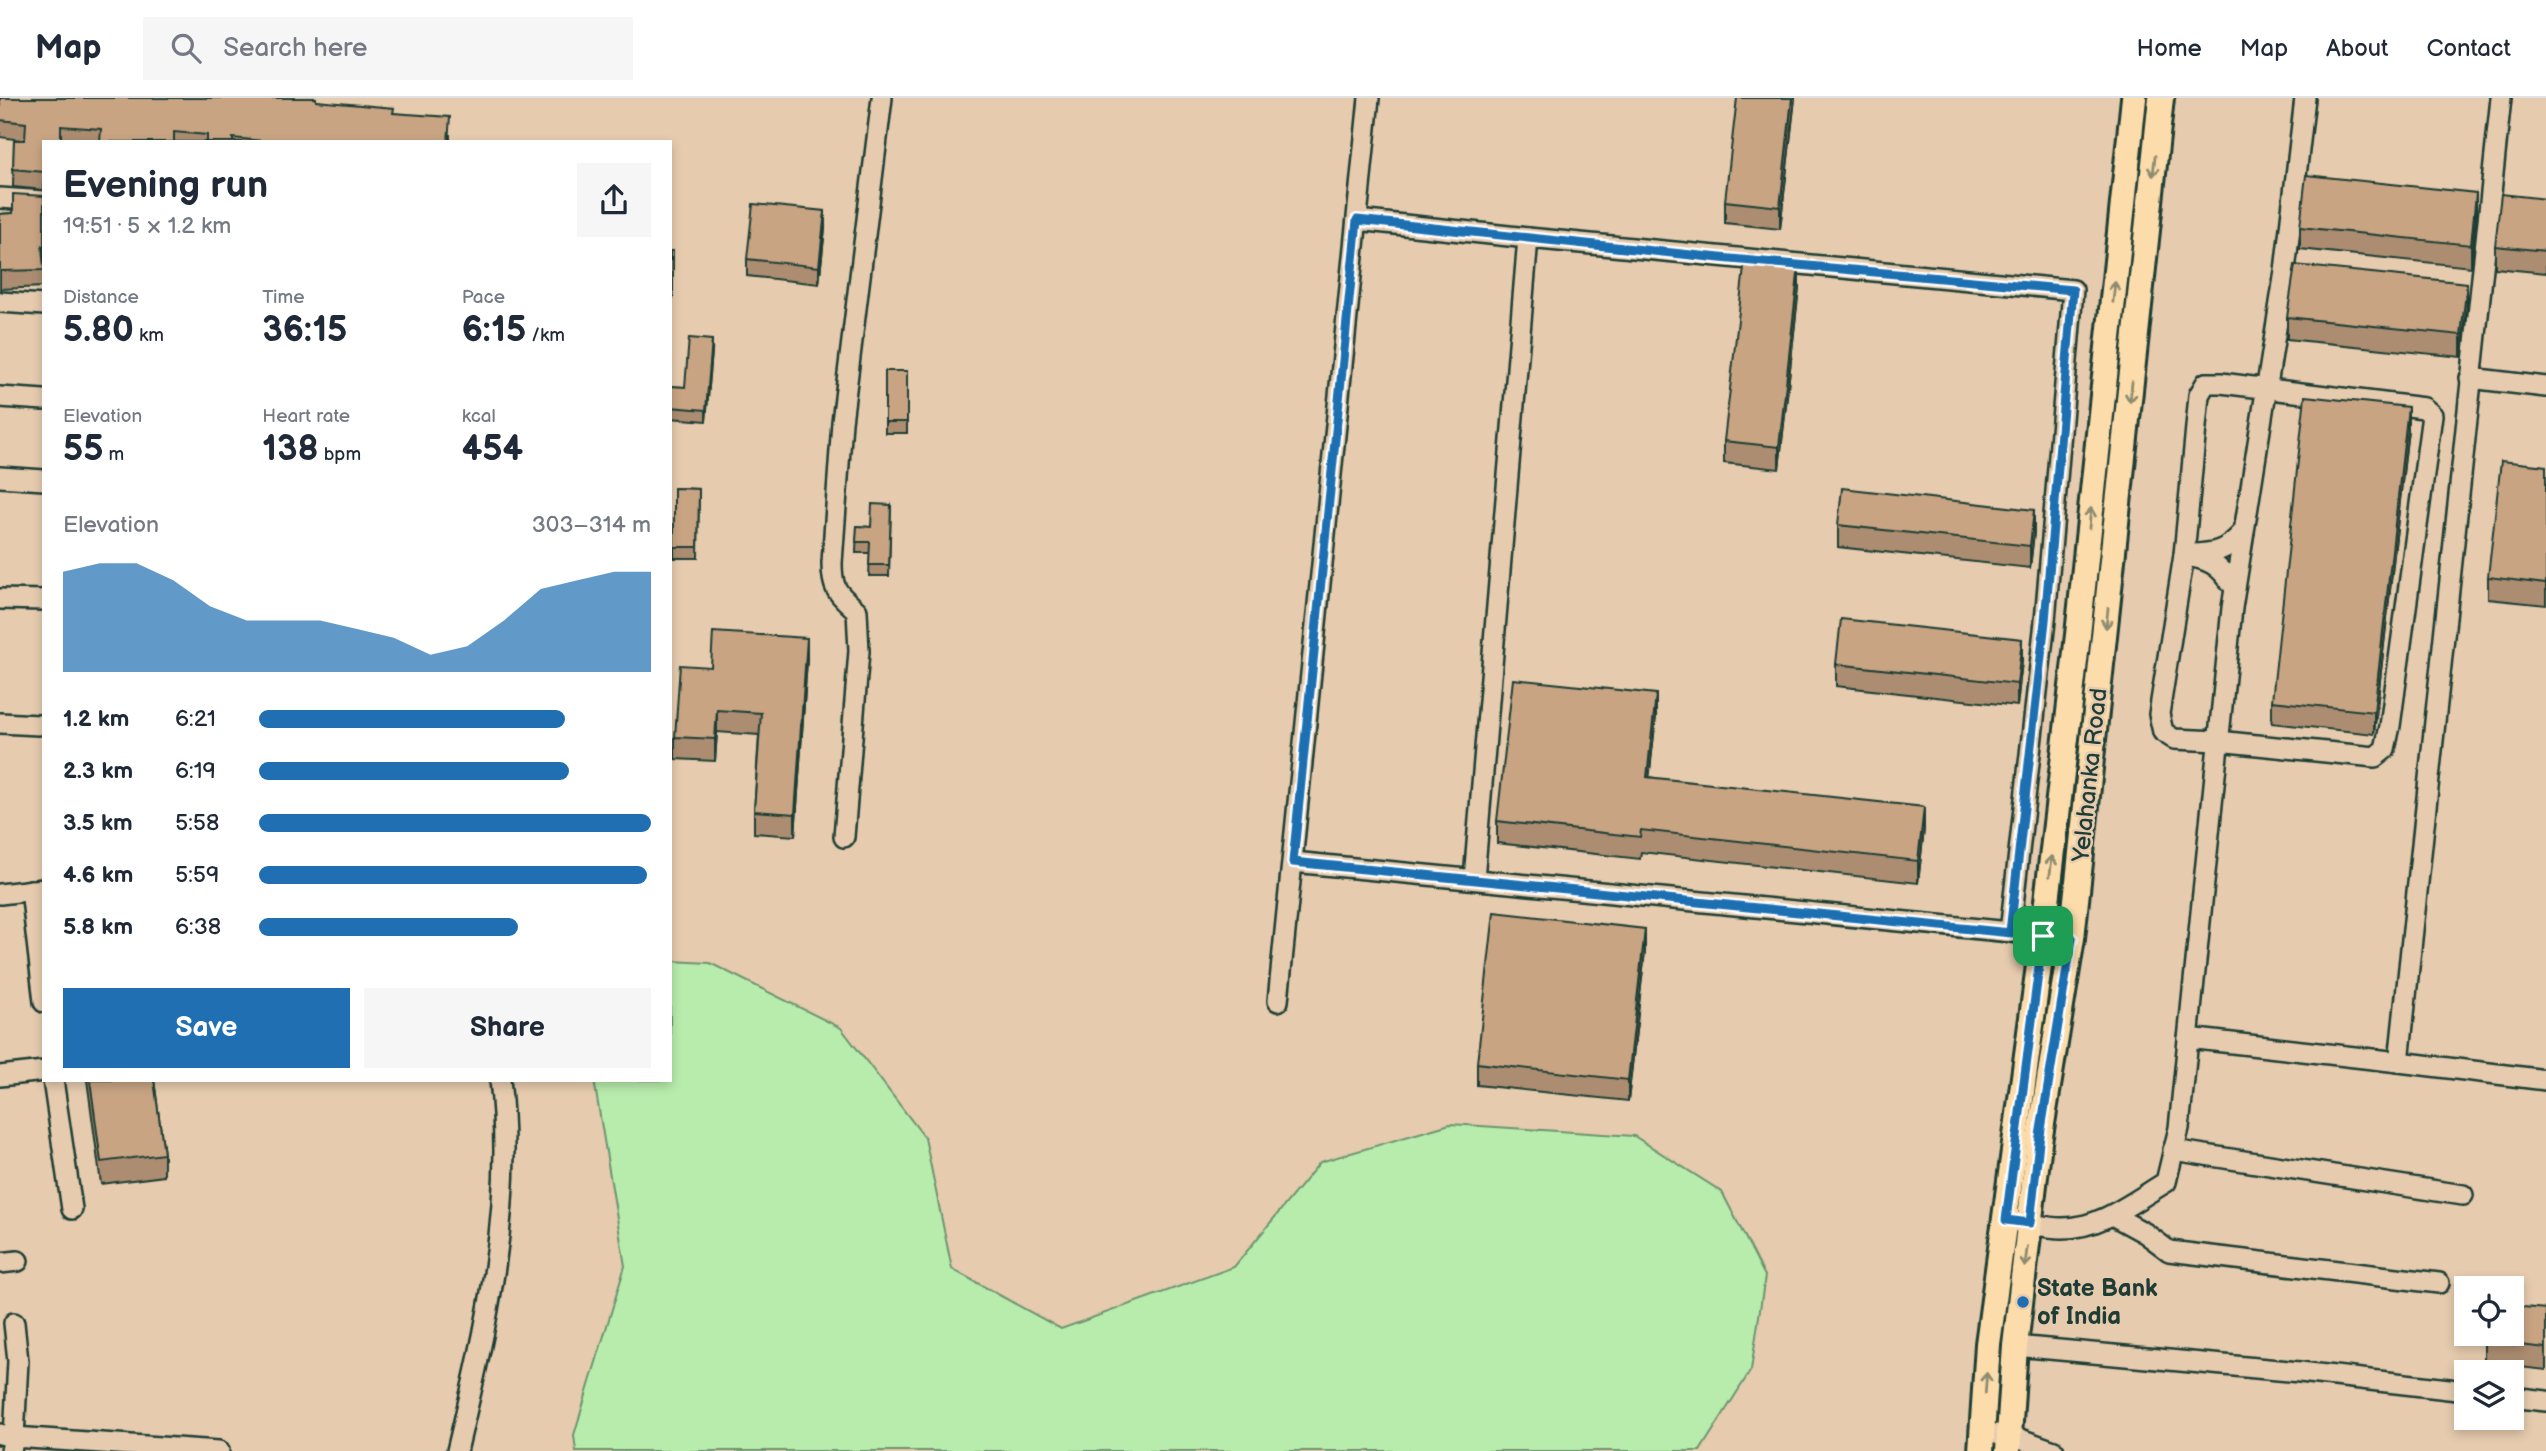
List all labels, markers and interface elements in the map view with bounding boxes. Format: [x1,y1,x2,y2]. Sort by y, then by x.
search box [143,17,633,80]
text: Map [35,28,101,68]
icon: search [167,29,205,67]
text: Search here [223,33,367,64]
text: Home [2137,34,2202,63]
text: Map [2240,34,2288,63]
text: About [2326,34,2388,63]
text: Contact [2426,34,2511,63]
one-way arrow [2148,154,2161,177]
text: Evening run [63,163,268,208]
button: share [577,163,651,237]
text: 19:51 · 5 × 1.2 km [63,212,231,240]
one-way arrow [2108,281,2121,303]
text: Distance [63,286,139,309]
text: Time [262,286,304,309]
text: Pace [462,286,505,309]
text: 5.80 [63,309,134,352]
text: 36:15 [262,309,347,352]
text: 6:15 [462,309,526,352]
text: km [134,324,164,347]
text: /km [526,324,565,347]
one-way arrow [2124,380,2137,403]
text: Elevation [63,405,142,428]
text: Heart rate [262,405,350,428]
text: kcal [462,405,496,428]
text: 55 [63,428,103,471]
text: 138 [262,428,319,471]
text: 454 [462,428,523,471]
text: m [103,443,124,466]
text: bpm [319,443,361,466]
one-way arrow [2084,507,2097,530]
text: Elevation [63,511,159,539]
text: 303–314 m [532,511,651,539]
one-way arrow [2100,607,2113,629]
street label: Yelahanka Road [2066,687,2114,864]
text: 1.2 km [63,705,129,733]
text: 6:21 [175,705,216,733]
text: 2.3 km [63,757,133,785]
text: 6:19 [175,757,216,785]
text: 3.5 km [63,809,133,837]
text: 5:58 [175,809,219,837]
one-way arrow [2044,855,2057,877]
text: 4.6 km [63,861,133,889]
text: 5:59 [175,861,219,889]
pin [2013,906,2073,966]
text: 5.8 km [63,913,133,941]
text: 6:38 [175,913,221,941]
icon: arrive [2024,917,2062,955]
button: Save [63,988,350,1068]
button: Share [364,988,651,1068]
one-way arrow [2019,1245,2032,1268]
place label: State Bank of India [2037,1274,2158,1331]
map controls [2454,1276,2524,1430]
button: locate [2454,1276,2524,1346]
marker: State Bank of India [2015,1294,2031,1310]
button: layers [2454,1360,2524,1430]
one-way arrow [1979,1372,1992,1395]

